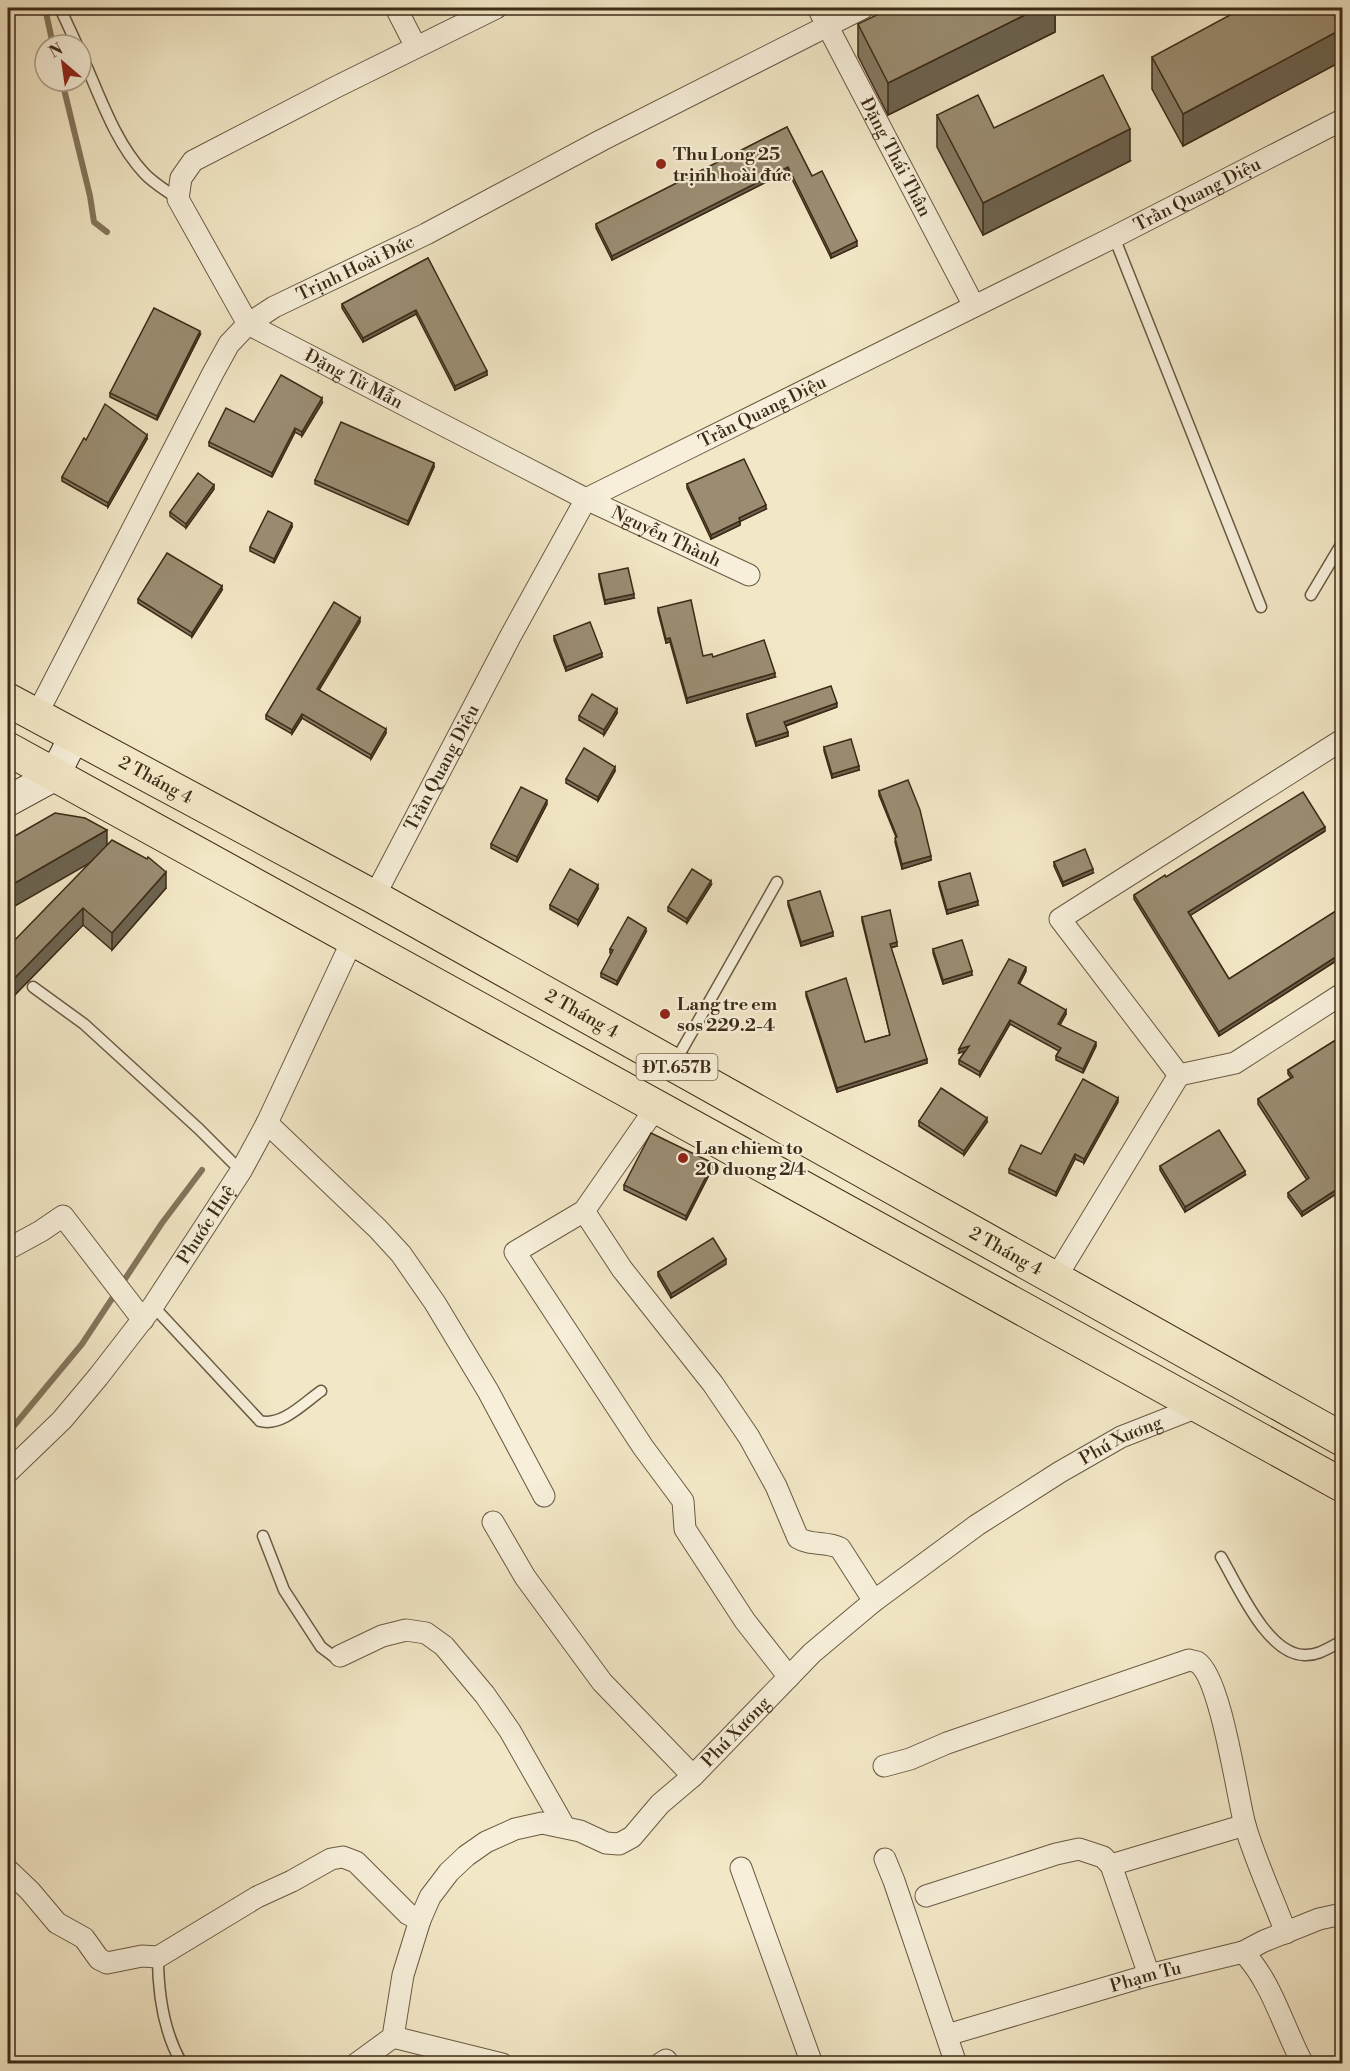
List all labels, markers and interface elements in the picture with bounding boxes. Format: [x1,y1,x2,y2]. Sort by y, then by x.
north arrow [33,33,93,93]
text: N [46,39,67,63]
street label: Đặng Thái Thân [855,93,936,221]
place label: Thu Long 25 trịnh hoài đức [673,143,791,187]
street label: Trần Quang Diệu [1130,152,1266,237]
marker: Thu Long 25 trịnh hoài đức [654,157,668,171]
street label: Trịnh Hoài Đức [293,230,418,306]
street label: Đặng Tử Mẫn [301,344,407,414]
street label: Trần Quang Diệu [695,370,831,453]
street label: Nguyễn Thành [607,501,725,573]
street label: Trần Quang Diệu [400,700,485,835]
street label: 2 Tháng 4 [115,751,197,809]
street label: 2 Tháng 4 [541,984,623,1044]
place label: Lang tre em sos 229.2-4 [677,993,778,1037]
marker: Lang tre em sos 229.2-4 [658,1007,672,1021]
road number: ĐT.657B [636,1054,718,1080]
place label: Lan chiem to 20 duong 2/4 [695,1137,806,1181]
marker: Lan chiem to 20 duong 2/4 [676,1151,690,1165]
street label: Phước Huệ [172,1181,241,1269]
street label: 2 Tháng 4 [965,1222,1047,1281]
street label: Phú Xương [1075,1411,1166,1470]
street label: Phú Xương [697,1692,776,1772]
street label: Phạm Tu [1107,1956,1184,1998]

